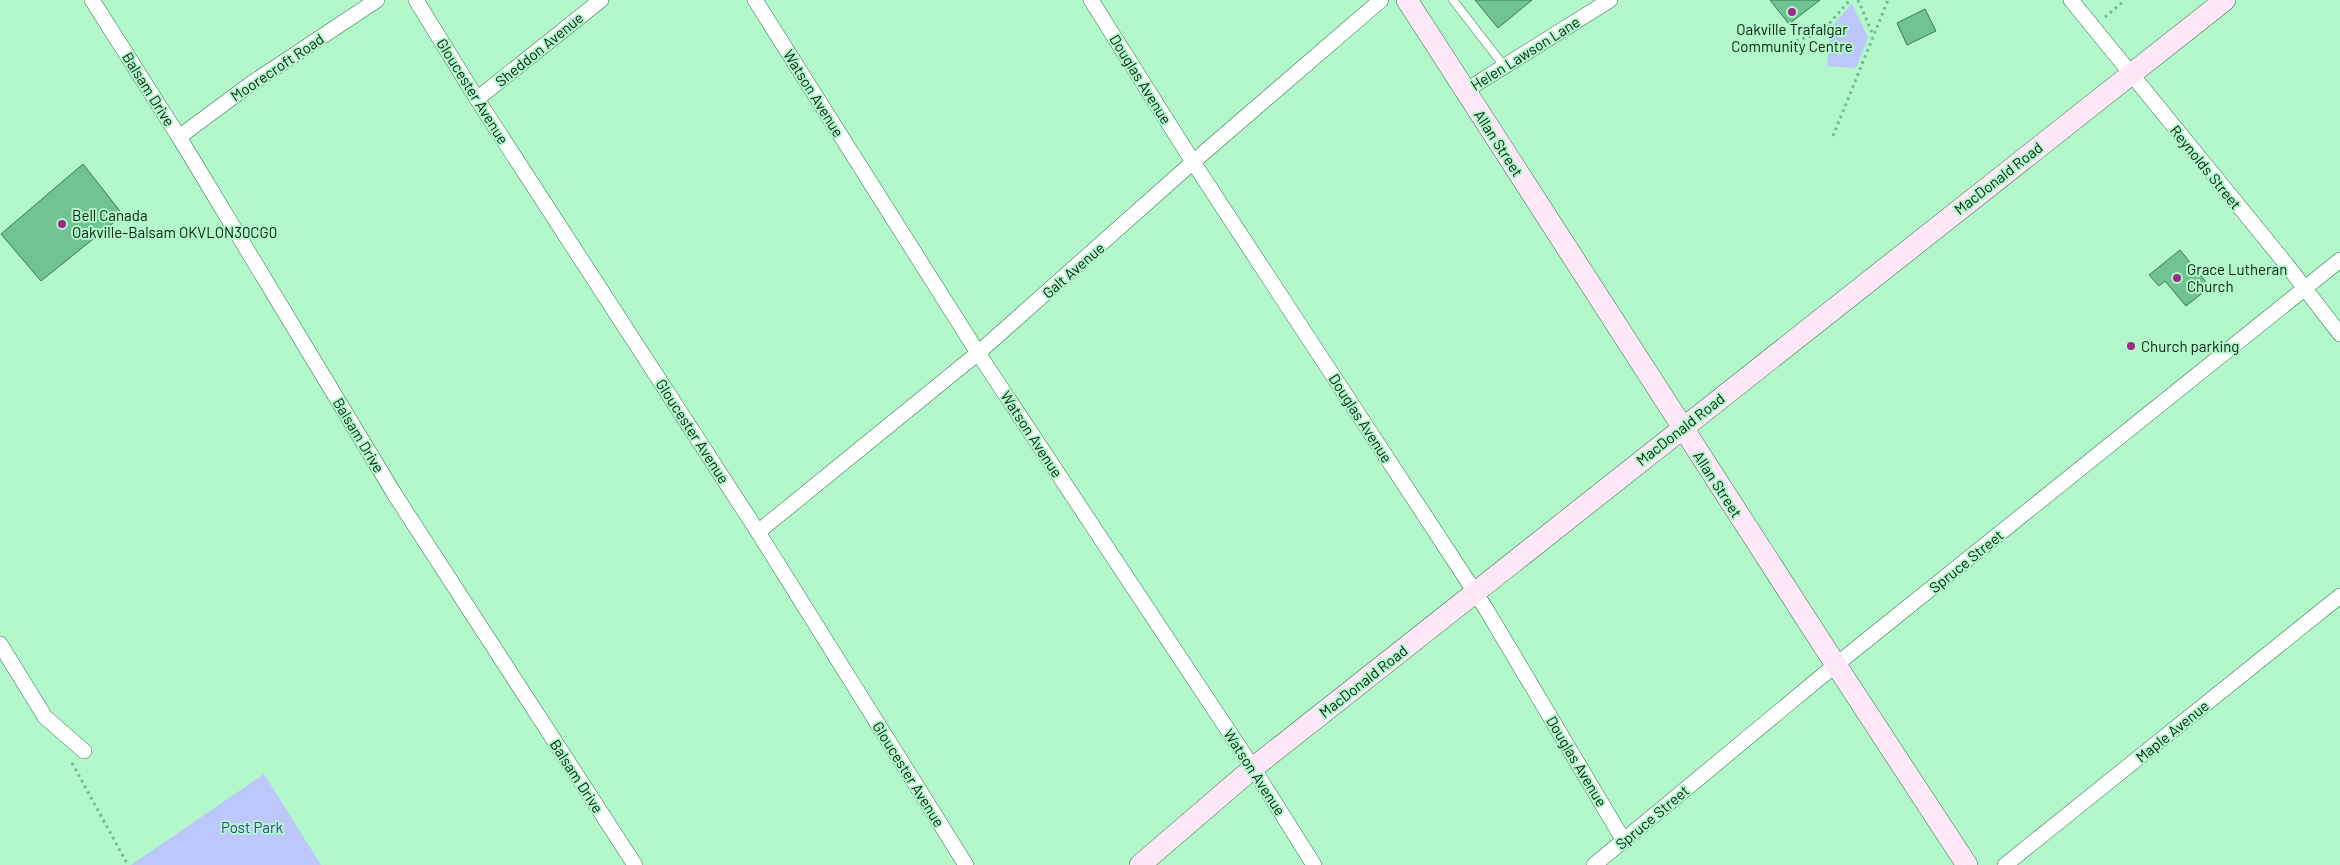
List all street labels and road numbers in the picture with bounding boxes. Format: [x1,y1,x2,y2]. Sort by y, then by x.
street label: Sheddon Avenue [491,8,587,90]
street label: Helen Lawson Lane [1467,12,1583,94]
street label: Moorecroft Road [227,29,327,105]
street label: Douglas Avenue [1106,31,1176,127]
street label: Gloucester Avenue [433,35,513,147]
street label: Watson Avenue [780,46,848,140]
street label: Balsam Drive [119,49,179,129]
street label: Allan Street [1471,106,1527,180]
street label: Reynolds Street [2167,121,2245,213]
street label: MacDonald Road [1950,138,2046,218]
street label: Galt Avenue [1038,238,1108,302]
street label: Douglas Avenue [1326,370,1396,466]
street label: Gloucester Avenue [652,375,734,487]
street label: Watson Avenue [997,387,1067,481]
street label: MacDonald Road [1632,389,1728,469]
street label: Balsam Drive [330,394,388,476]
street label: Allan Street [1690,447,1746,521]
street label: Spruce Street [1925,526,2007,596]
street label: MacDonald Road [1315,641,1411,721]
street label: Maple Avenue [2132,696,2212,766]
street label: Douglas Avenue [1543,712,1611,810]
street label: Gloucester Avenue [869,718,949,830]
street label: Watson Avenue [1220,725,1290,819]
street label: Balsam Drive [547,736,607,816]
street label: Spruce Street [1612,781,1692,853]

